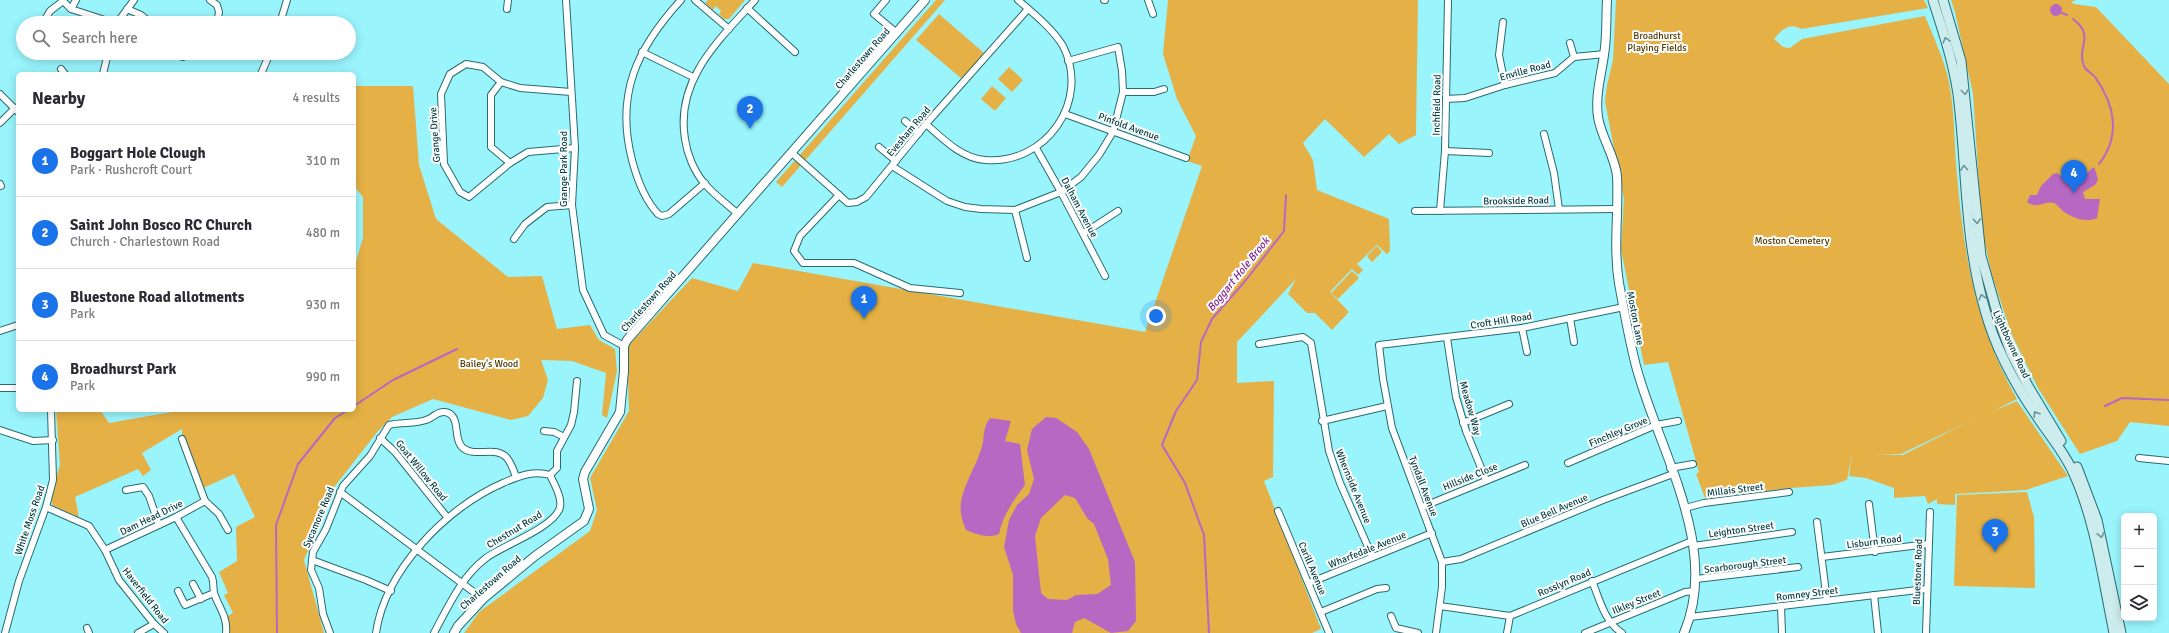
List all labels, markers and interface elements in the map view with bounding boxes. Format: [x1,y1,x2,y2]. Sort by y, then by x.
search box [16,16,356,60]
street label: Charlestown Road [833,26,893,92]
icon: search [30,27,52,49]
text: Search here [62,29,138,47]
park label: Broadhurst Playing Fields [1627,30,1687,54]
one-way arrow [1942,37,1951,44]
street label: Enville Road [1498,58,1552,84]
street label: Inchfield Road [1430,74,1444,136]
text: Nearby [32,88,85,109]
one-way arrow [1960,89,1969,95]
text: 4 results [292,90,340,106]
pin: 2 [737,96,763,129]
street label: Evesham Road [884,104,933,159]
street label: Grange Drive [427,107,443,163]
street label: Pinfold Avenue [1097,110,1161,144]
street label: Grange Park Road [558,131,570,207]
text: Boggart Hole Clough [70,144,206,162]
text: 1 [41,153,49,169]
text: 310 m [306,153,340,169]
pin: 4 [2061,160,2087,193]
text: Park · Rushcroft Court [70,162,192,178]
one-way arrow [1960,165,1969,171]
street label: Dalham Avenue [1058,175,1100,240]
street label: Brookside Road [1483,194,1549,208]
text: Saint John Bosco RC Church [70,216,252,234]
one-way arrow [1973,218,1982,224]
text: 2 [41,225,49,241]
text: 480 m [306,225,340,241]
water label: Boggart Hole Brook [1205,233,1273,314]
text: Church · Charlestown Road [70,234,220,250]
park label: Moston Cemetery [1755,235,1830,247]
street label: Charlestown Road [618,269,679,334]
pin: 1 [851,286,877,319]
text: Bluestone Road allotments [70,288,244,306]
street label: Moston Lane [1624,290,1646,346]
one-way arrow [1978,294,1986,300]
text: 3 [41,297,49,313]
text: 930 m [306,297,340,313]
text: Park [70,306,95,322]
your location [1146,306,1166,326]
street label: Lightbowne Road [1990,309,2032,380]
street label: Croft Hill Road [1469,310,1533,332]
park label: Bailey's Wood [460,358,518,370]
text: Broadhurst Park [70,360,176,378]
text: 4 [41,369,49,385]
text: 990 m [306,369,340,385]
text: Park [70,378,95,394]
street label: Meadow Way [1457,380,1484,437]
one-way arrow [2034,412,2041,419]
street label: Finchley Grove [1587,414,1650,450]
street label: Goat Willow Road [393,438,450,504]
street label: Whernside Avenue [1333,448,1373,525]
street label: Tyndall Avenue [1406,454,1440,518]
street label: Hillside Close [1441,460,1500,493]
street label: Millais Street [1706,481,1765,499]
street label: White Moss Road [12,484,47,557]
street label: Sycamore Road [301,485,337,550]
street label: Blue Bell Avenue [1519,491,1590,530]
street label: Dam Head Drive [118,498,185,538]
street label: Chestnut Road [485,509,544,551]
map controls [2121,513,2157,621]
button: + [2121,513,2157,549]
street label: Leighton Street [1708,519,1775,541]
pin: 3 [1982,519,2008,552]
street label: Wharfedale Avenue [1327,529,1408,571]
one-way arrow [2096,532,2104,538]
street label: Lisburn Road [1846,533,1902,551]
street label: Bluestone Road [1911,539,1925,605]
street label: Carill Avenue [1295,540,1329,597]
button: − [2121,549,2157,585]
street label: Charlestown Road [458,553,524,613]
street label: Scarborough Street [1703,554,1787,576]
street label: Haverfield Road [120,565,171,626]
street label: Rosslyn Road [1536,566,1593,599]
street label: Romney Street [1775,584,1839,604]
button: layers [2121,585,2157,621]
street label: Ilkley Street [1610,587,1663,617]

